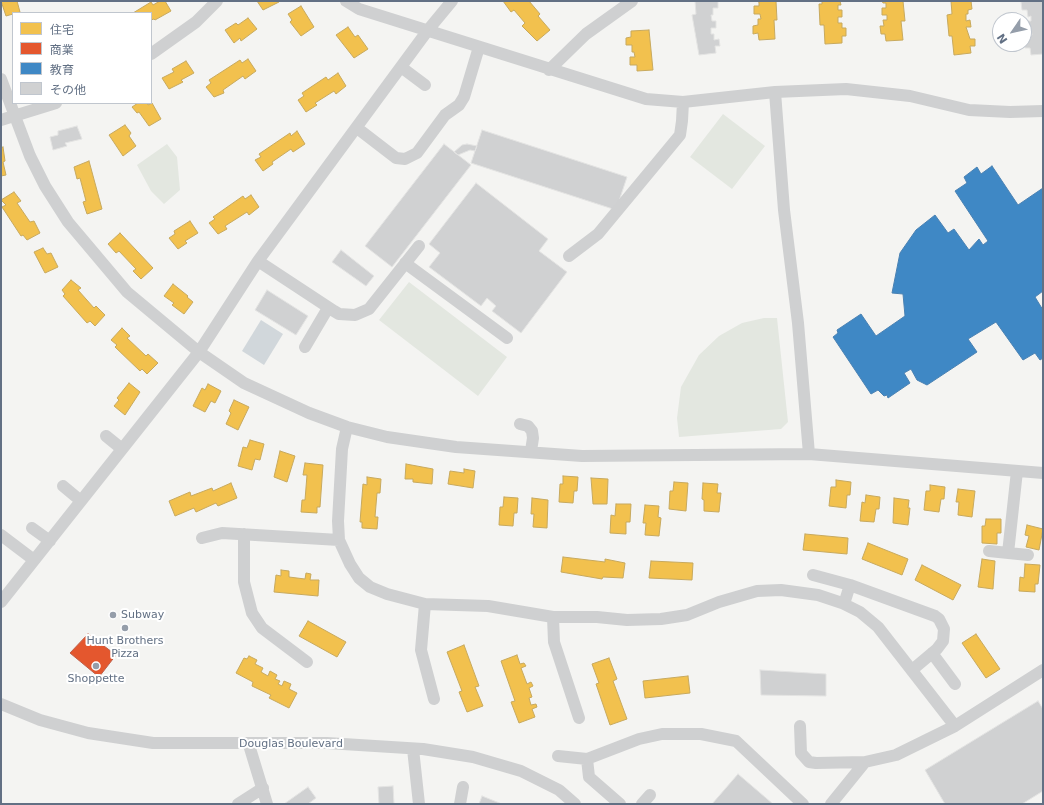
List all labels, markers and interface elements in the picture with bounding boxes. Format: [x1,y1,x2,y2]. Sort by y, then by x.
legend [12,12,152,104]
north arrow [992,12,1032,52]
text: 住宅 [50,23,74,37]
text: N [994,31,1010,46]
text: 商業 [50,43,74,57]
text: 教育 [50,63,74,77]
text: その他 [50,83,86,97]
place label: Subway [121,608,164,622]
marker: Subway [108,610,118,620]
marker: Hunt Brothers Pizza [120,623,130,633]
place label: Hunt Brothers Pizza [87,634,163,660]
marker: Shoppette [91,661,101,671]
place label: Shoppette [68,672,124,686]
street label: Douglas Boulevard [239,737,343,751]

